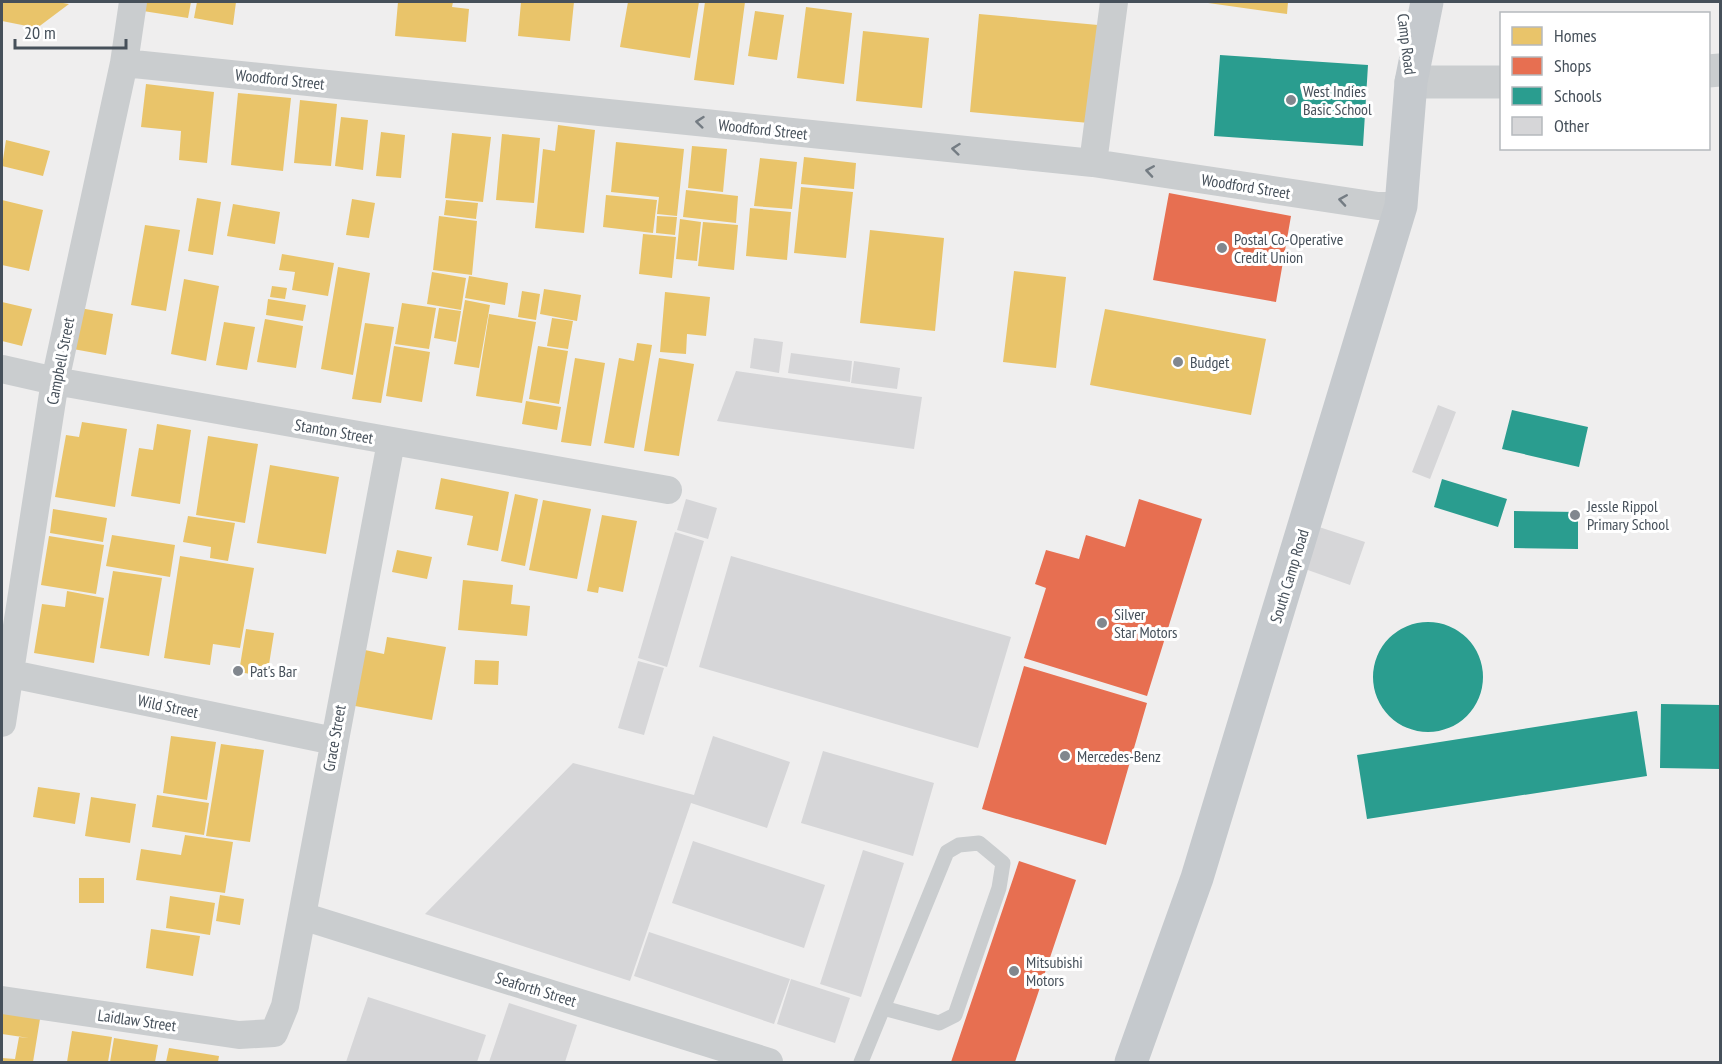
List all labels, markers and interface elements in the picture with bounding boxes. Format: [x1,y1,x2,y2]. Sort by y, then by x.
scale bar [15,12,126,50]
street label: Camp Road [1393,12,1421,76]
legend [1500,12,1710,150]
text: 20 m [24,21,56,44]
text: Homes [1554,24,1597,47]
text: Shops [1554,54,1591,77]
street label: Woodford Street [234,64,326,94]
place label: West Indies Basic School [1303,81,1372,119]
text: Schools [1554,84,1602,107]
marker: West Indies Basic School [1284,93,1298,107]
street label: Woodford Street [717,114,809,144]
text: Other [1554,114,1589,137]
one-way arrow [695,116,704,129]
one-way arrow [952,143,961,156]
one-way arrow [1145,166,1154,178]
street label: Woodford Street [1200,169,1292,203]
one-way arrow [1338,195,1347,207]
place label: Postal Co-Operative Credit Union [1234,229,1343,267]
marker: Postal Co-Operative Credit Union [1215,241,1229,255]
street label: Campbell Street [42,315,78,406]
place label: Budget [1190,352,1230,372]
marker: Budget [1171,355,1185,369]
street label: Stanton Street [293,414,375,448]
place label: Jessle Rippol Primary School [1586,496,1669,534]
marker: Jessle Rippol Primary School [1568,508,1582,522]
street label: South Camp Road [1265,527,1313,625]
place label: Silver Star Motors [1114,604,1178,642]
marker: Silver Star Motors [1095,616,1109,630]
place label: Pat's Bar [250,661,297,681]
marker: Pat's Bar [231,664,245,678]
street label: Wild Street [136,690,201,722]
street label: Grace Street [318,703,350,773]
place label: Mercedes-Benz [1077,746,1161,766]
marker: Mercedes-Benz [1058,749,1072,763]
place label: Mitsubishi Motors [1026,952,1083,990]
marker: Mitsubishi Motors [1007,964,1021,978]
street label: Seaforth Street [493,967,579,1011]
street label: Laidlaw Street [96,1005,178,1035]

